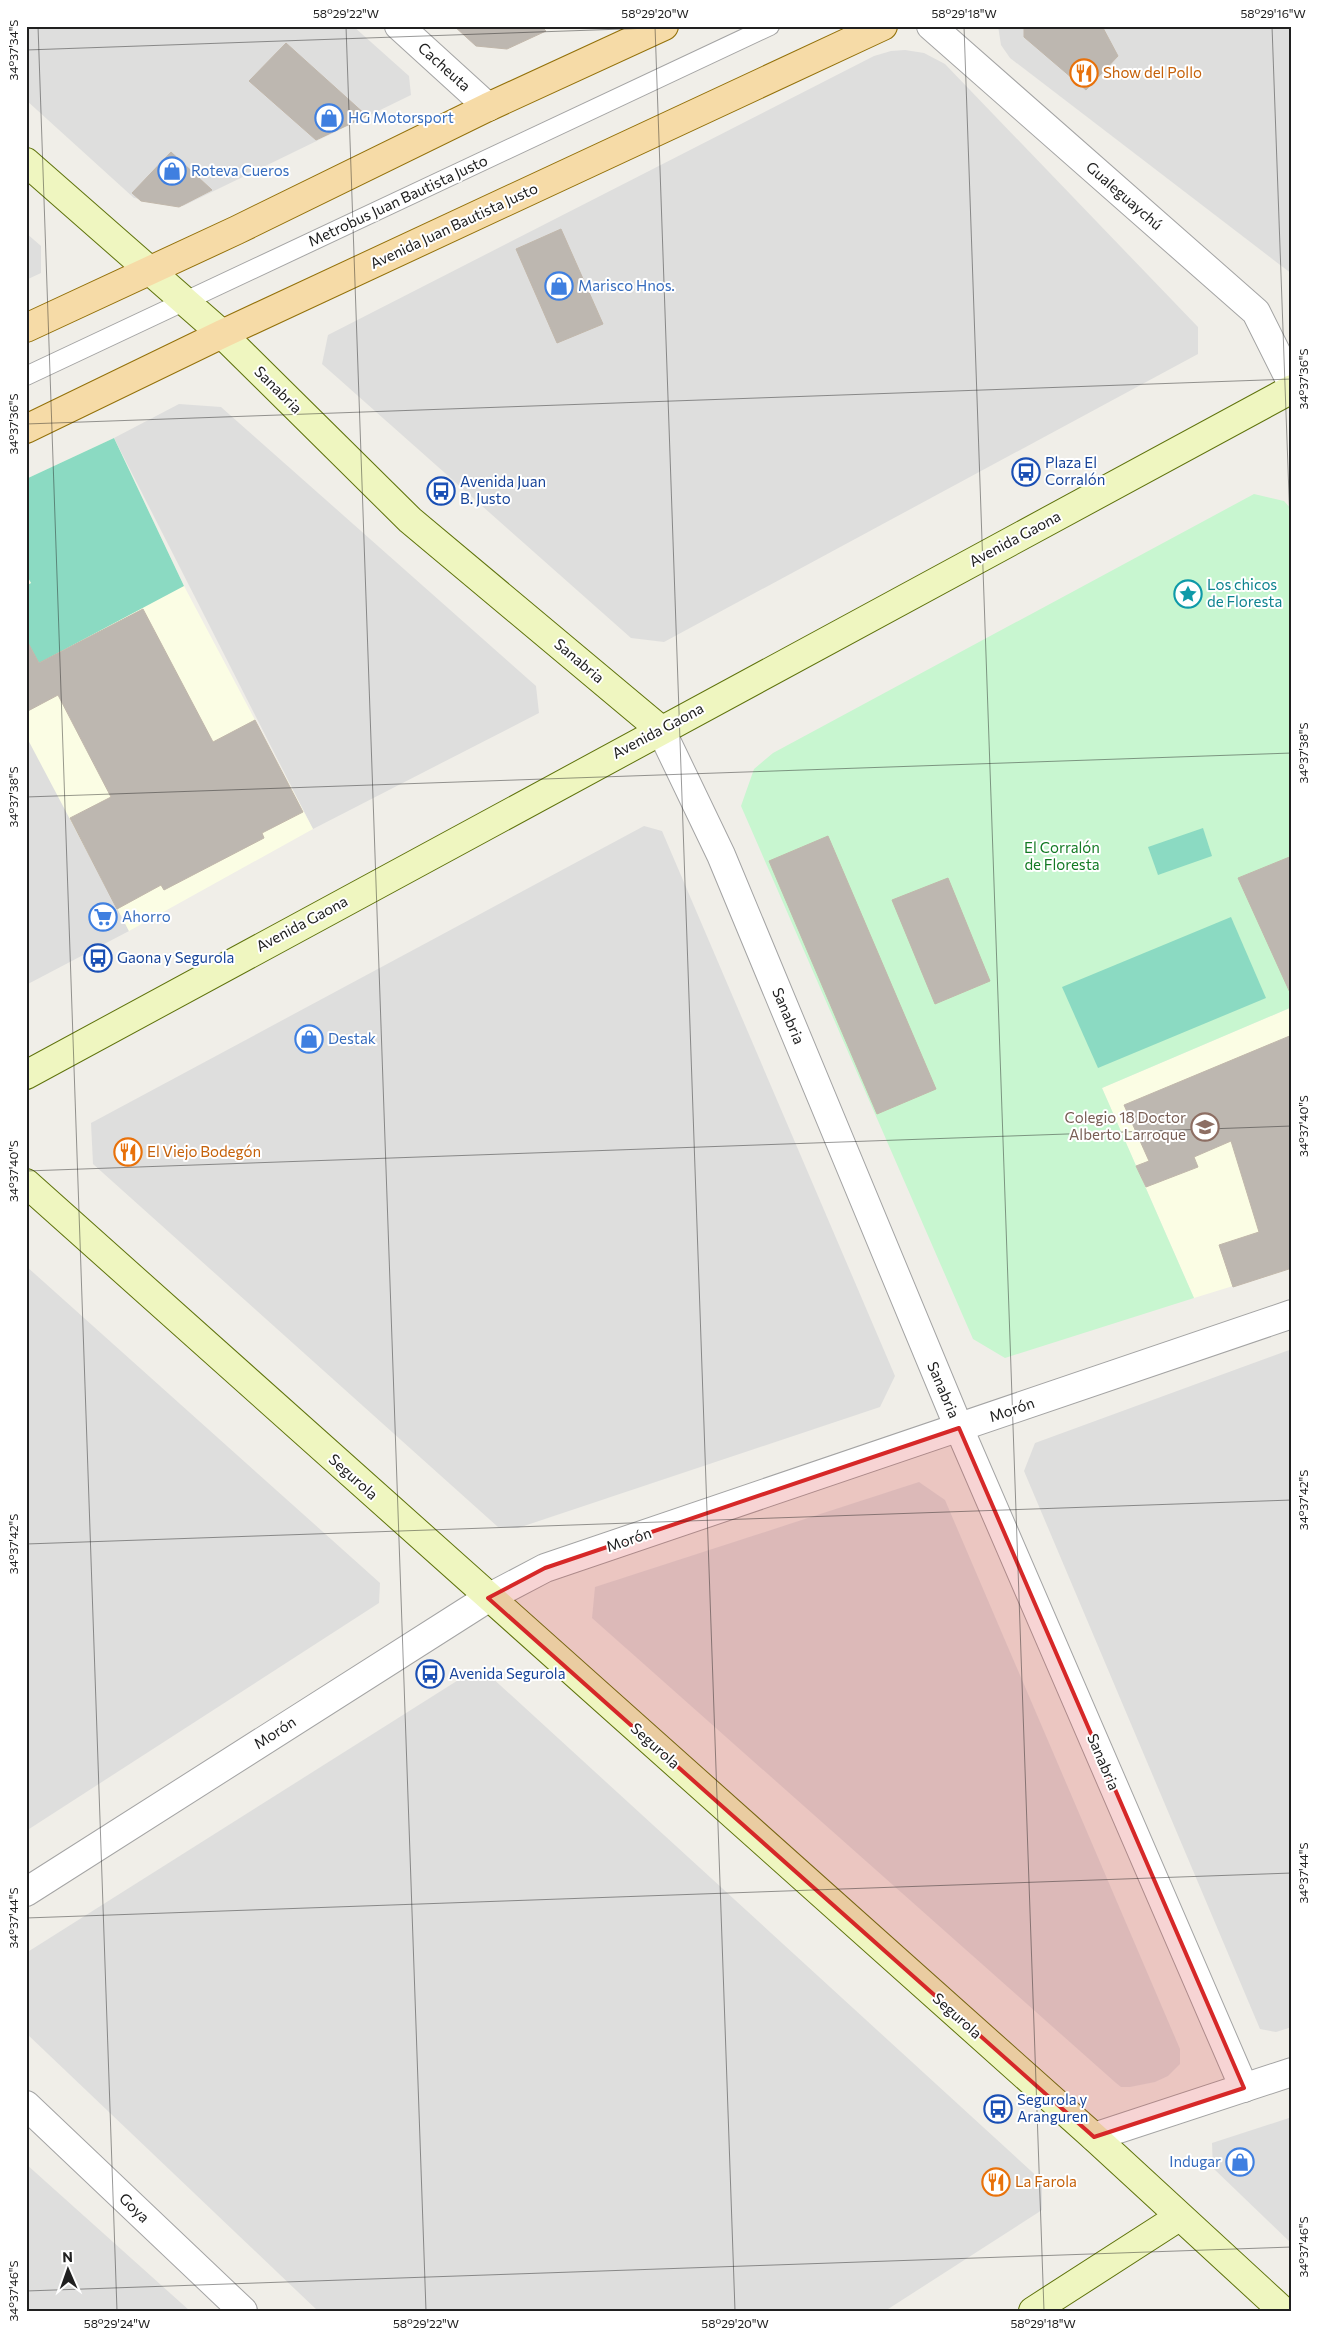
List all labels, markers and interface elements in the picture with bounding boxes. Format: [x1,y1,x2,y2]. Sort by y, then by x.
text: 58°29'22"W [313,6,379,20]
text: 58°29'20"W [621,6,689,20]
text: 58°29'18"W [931,6,997,20]
text: 58°29'16"W [1240,6,1306,20]
text: 34°37'34"S [6,20,20,80]
street label: Cacheuta [415,38,475,94]
restaurant icon: Show del Pollo [1069,58,1099,88]
place label: Show del Pollo [1103,63,1202,81]
shop icon: HG Motorsport [314,103,344,133]
place label: HG Motorsport [348,108,454,126]
street label: Metrobus Juan Bautista Justo [305,150,490,250]
shop icon: Roteva Cueros [157,156,187,186]
street label: Gualeguaychú [1083,157,1166,233]
place label: Roteva Cueros [191,161,290,179]
street label: Avenida Juan Bautista Justo [367,178,540,272]
shop icon: Marisco Hnos. [544,271,574,301]
place label: Marisco Hnos. [578,276,675,294]
text: 34°37'36"S [1296,349,1310,409]
street label: Sanabria [251,362,306,417]
text: 34°37'36"S [6,394,20,454]
place label: Plaza El Corralón [1045,453,1105,488]
bus stop icon: Plaza El Corralón [1011,457,1041,487]
place label: Avenida Juan B. Justo [460,472,546,507]
bus stop icon: Avenida Juan B. Justo [426,476,456,506]
street label: Avenida Gaona [966,506,1063,570]
place label: Los chicos de Floresta [1207,575,1282,610]
place icon: Los chicos de Floresta [1173,579,1203,609]
street label: Sanabria [551,634,608,686]
street label: Avenida Gaona [609,698,706,762]
text: 34°37'38"S [1296,723,1310,783]
text: 34°37'38"S [6,767,20,827]
park label: El Corralón de Floresta [1024,838,1100,873]
street label: Avenida Gaona [253,891,350,955]
supermarket icon: Ahorro [88,902,118,932]
place label: Ahorro [122,907,171,925]
bus stop icon: Gaona y Segurola [83,943,113,973]
place label: Gaona y Segurola [117,948,234,966]
street label: Sanabria [769,985,809,1047]
shop icon: Destak [294,1024,324,1054]
place label: Destak [328,1029,376,1047]
text: 34°37'40"S [1296,1095,1310,1157]
place label: Colegio 18 Doctor Alberto Larroque [1064,1108,1186,1143]
school or university icon: Colegio 18 Doctor Alberto Larroque [1190,1112,1220,1142]
restaurant icon: El Viejo Bodegón [113,1137,143,1167]
text: 34°37'40"S [6,1140,20,1202]
place label: El Viejo Bodegón [147,1142,261,1160]
street label: Sanabria [924,1359,964,1421]
street label: Morón [987,1393,1037,1425]
street label: Segurola [326,1450,382,1503]
text: 34°37'42"S [1296,1470,1310,1530]
text: 34°37'42"S [6,1514,20,1574]
street label: Morón [604,1523,654,1555]
bus stop icon: Avenida Segurola [415,1659,445,1689]
place label: Avenida Segurola [449,1664,566,1682]
street label: Morón [250,1712,299,1752]
street label: Segurola [628,1719,684,1772]
street label: Sanabria [1084,1731,1124,1793]
text: 34°37'44"S [1296,1842,1310,1904]
text: 34°37'44"S [6,1887,20,1949]
street label: Segurola [930,1989,986,2042]
place label: Segurola y Aranguren [1017,2090,1088,2125]
bus stop icon: Segurola y Aranguren [983,2094,1013,2124]
shop icon: Indugar [1225,2147,1255,2177]
place label: Indugar [1169,2152,1221,2170]
restaurant icon: La Farola [981,2167,1011,2197]
place label: La Farola [1015,2172,1077,2190]
street label: Goya [116,2189,154,2226]
text: 34°37'46"S [1296,2216,1310,2278]
north arrow [42,2244,92,2294]
text: N [62,2248,73,2265]
text: 34°37'46"S [6,2260,20,2322]
text: 58°29'24"W [84,2316,150,2330]
text: 58°29'22"W [393,2316,459,2330]
text: 58°29'20"W [701,2316,769,2330]
text: 58°29'18"W [1010,2316,1076,2330]

